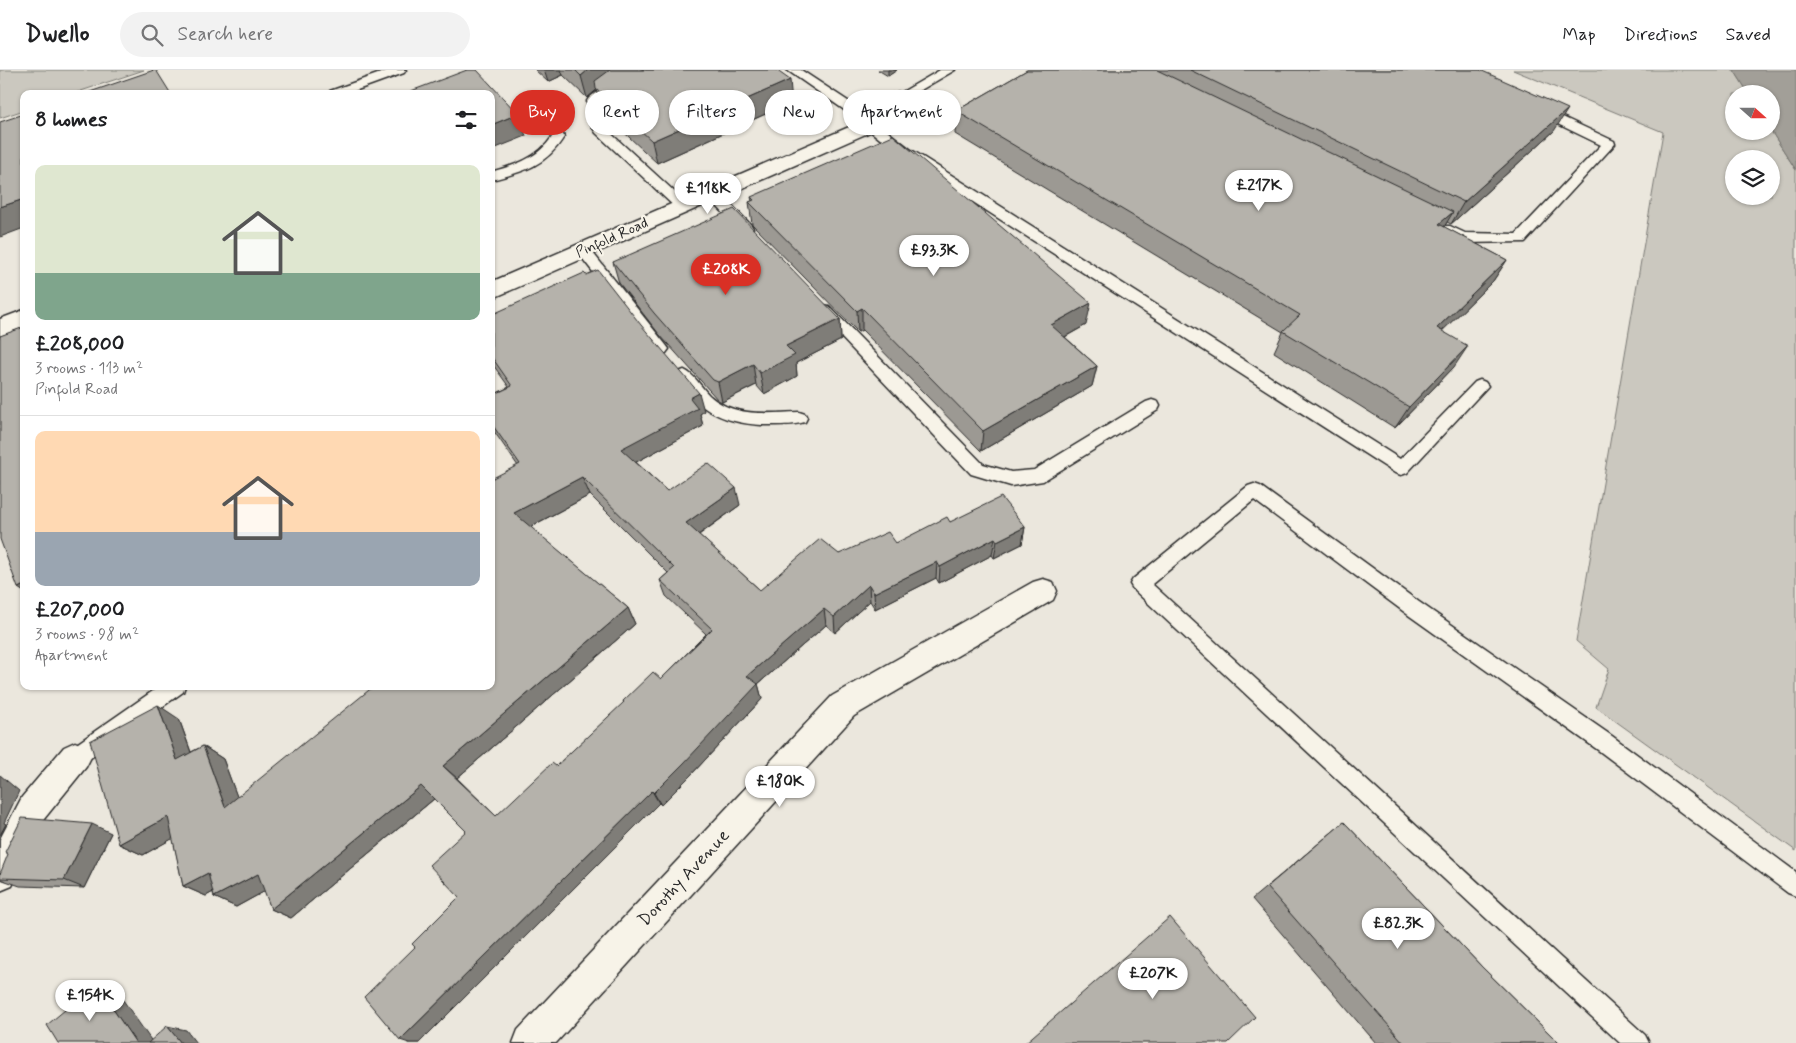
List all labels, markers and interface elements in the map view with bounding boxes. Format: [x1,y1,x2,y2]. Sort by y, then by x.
search box [120,12,470,57]
text: Dwello [25,19,90,50]
icon: search [138,21,166,49]
text: Search here [178,22,273,47]
text: Map [1563,23,1596,47]
text: Directions [1624,23,1698,47]
text: Saved [1726,23,1771,47]
north arrow [1725,85,1780,140]
map controls [1725,85,1780,205]
chip: Buy [510,90,575,135]
chip: Rent [585,90,659,135]
chip: Filters [669,90,755,135]
chip: New [765,90,833,135]
chip: Apartment [843,90,961,135]
text: 8 homes [35,106,107,134]
icon: filters [452,106,480,134]
button: layers [1725,150,1780,205]
pin: £217K [1224,170,1294,212]
pin: £118K [673,172,743,215]
text: £217K [1236,175,1282,196]
text: £118K [685,178,731,199]
icon: home [213,198,303,288]
street label: Pinfold Road [572,213,652,265]
pin: £93.3K [893,234,975,277]
text: £93.3K [910,240,958,261]
pin: £208K [691,254,761,296]
text: £208K [702,259,750,280]
text: £208,000 [35,330,124,358]
text: 3 rooms · 113 m² [35,358,143,379]
text: Pinfold Road [35,379,118,400]
icon: home [213,463,303,553]
text: £207,000 [35,596,125,624]
text: 3 rooms · 98 m² [35,624,139,645]
text: Apartment [35,645,108,666]
pin: £180K [745,766,815,808]
text: £180K [756,771,804,792]
street label: Dorothy Avenue [633,824,735,932]
pin: £82.3K [1357,908,1439,950]
text: £82.3K [1373,913,1423,934]
pin: £207K [1118,958,1188,1000]
text: £207K [1129,963,1177,984]
pin: £154K [55,980,125,1022]
text: £154K [66,985,114,1006]

